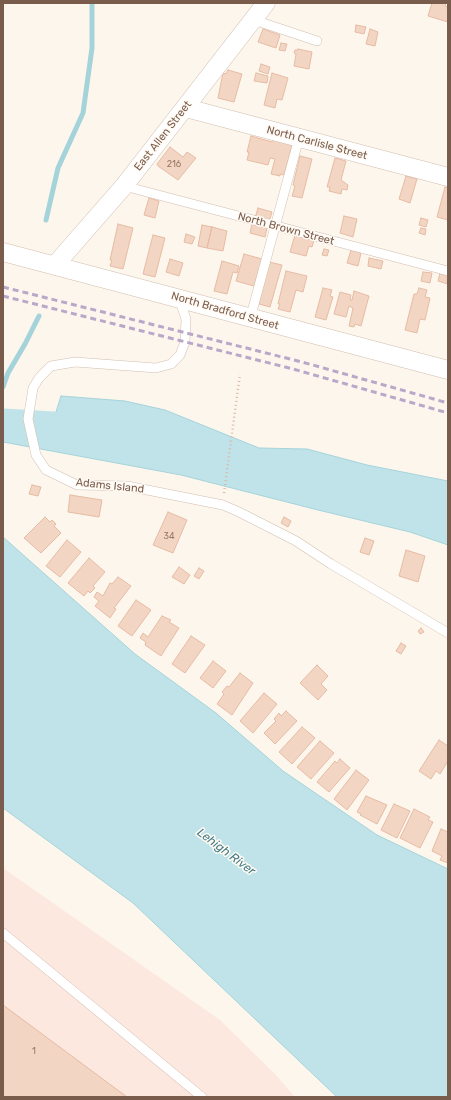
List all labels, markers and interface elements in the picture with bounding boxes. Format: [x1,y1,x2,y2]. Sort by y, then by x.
street label: East Allen Street [132,98,194,174]
street label: North Carlisle Street [265,123,369,163]
house number: 216 [167,159,181,169]
street label: North Brown Street [236,210,336,248]
street label: North Bradford Street [170,289,280,333]
street label: Adams Island [75,476,145,496]
house number: 34 [164,531,174,541]
water label: Lehigh River [194,825,258,879]
house number: 1 [32,1046,36,1056]

